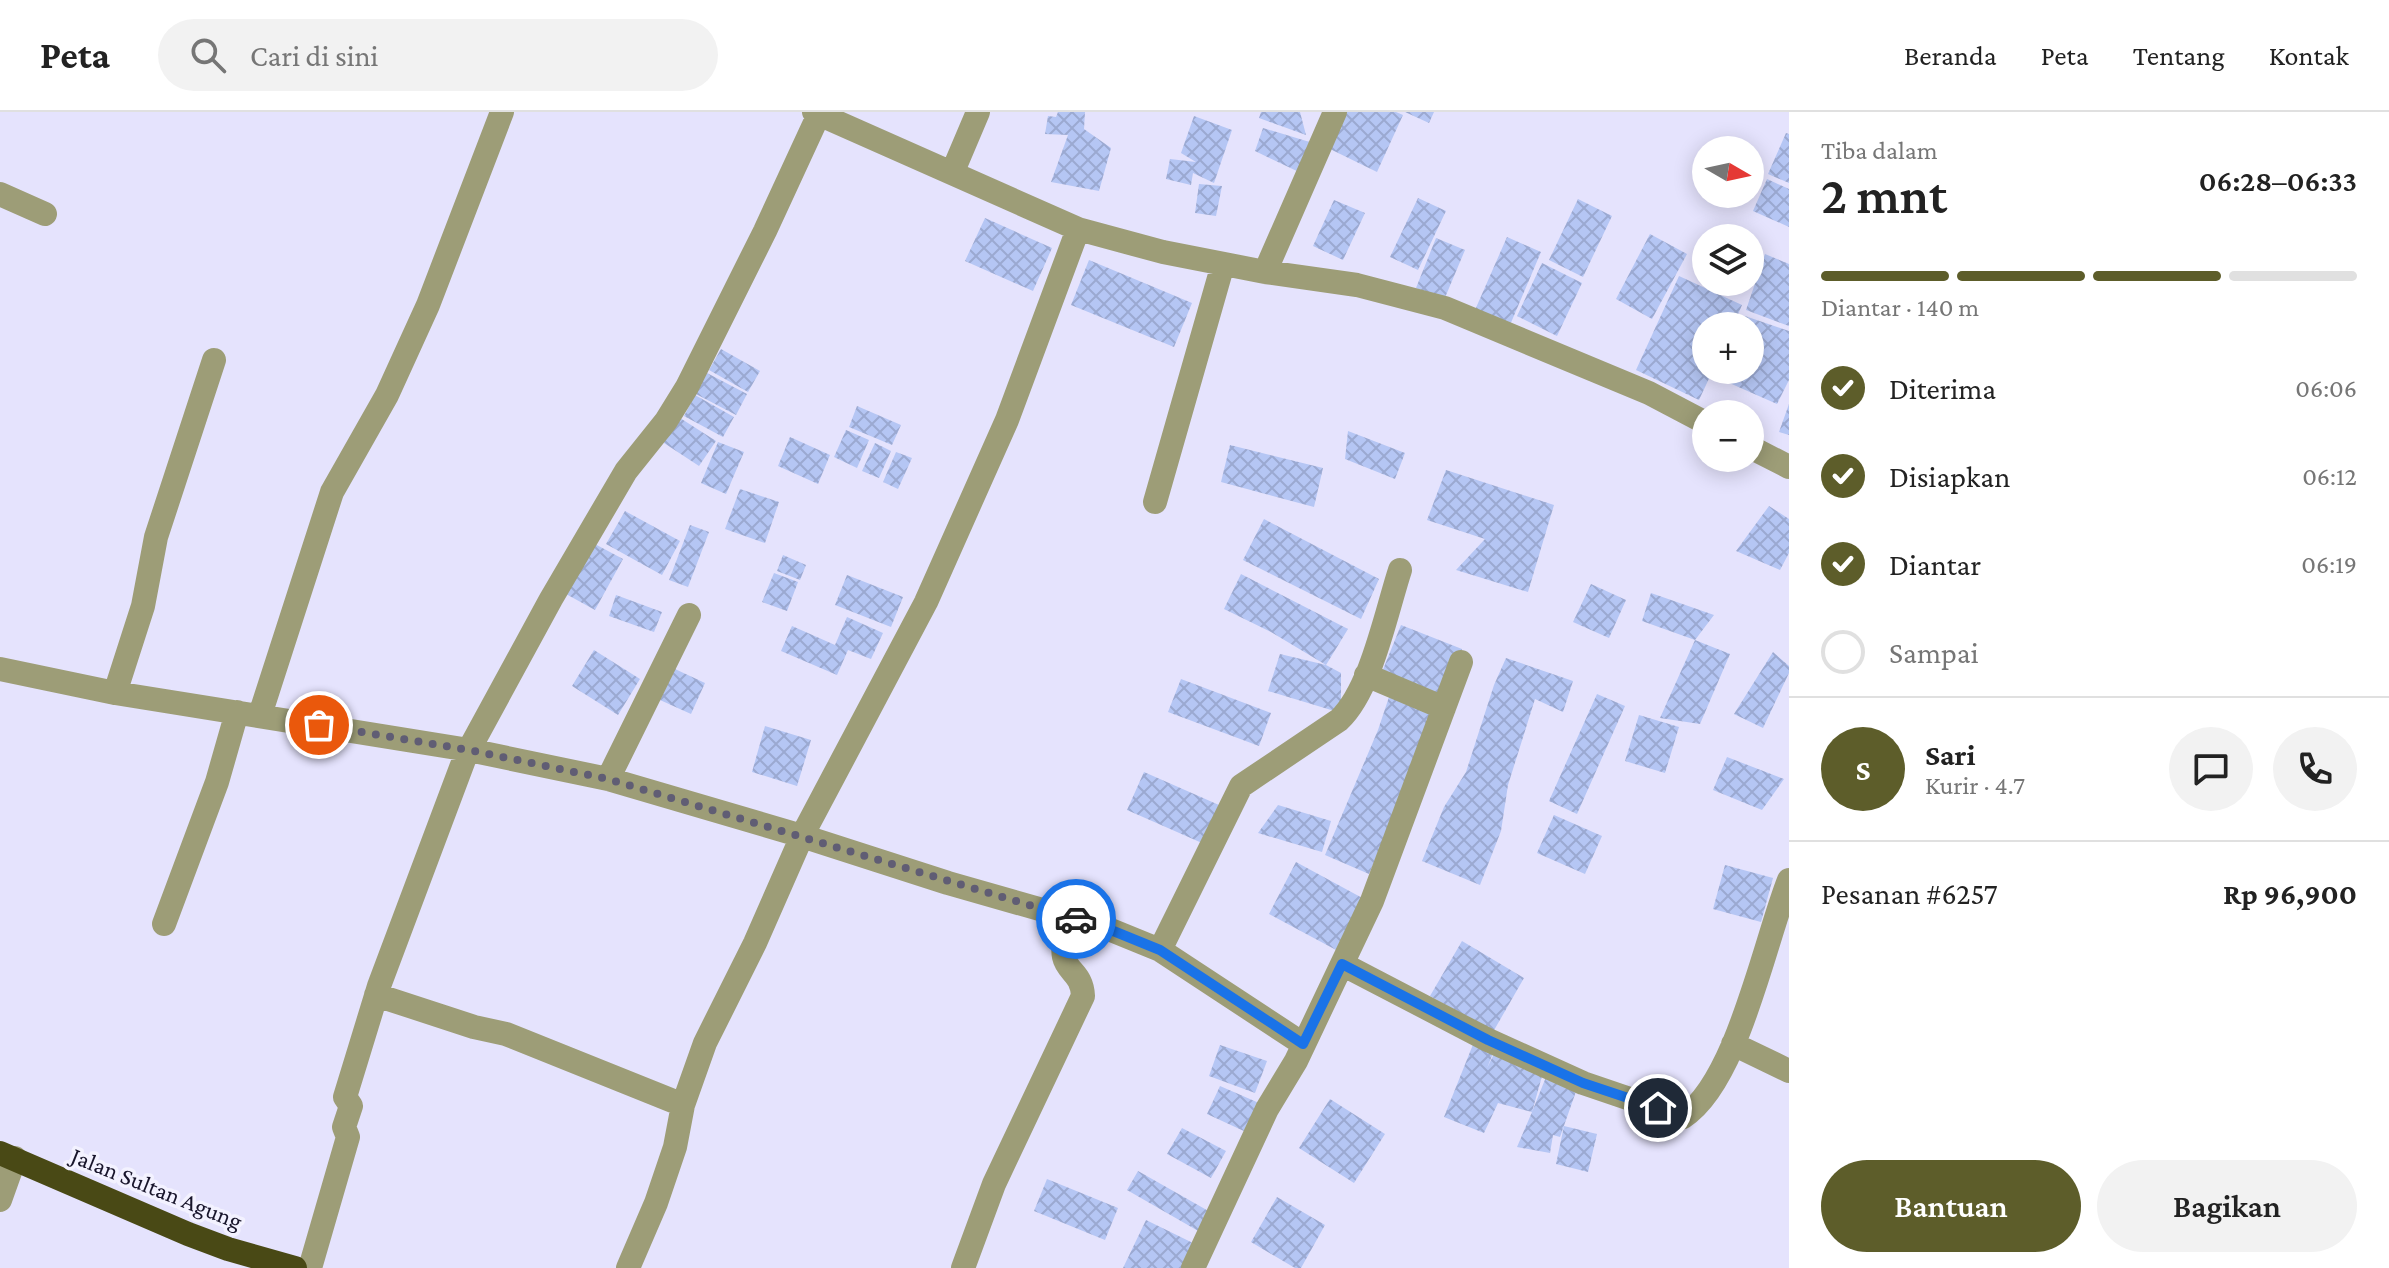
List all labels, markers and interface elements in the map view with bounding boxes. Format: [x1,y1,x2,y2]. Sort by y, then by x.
search box [158,19,718,91]
icon: search [186,33,230,77]
text: Peta [40,34,110,76]
text: Cari di sini [250,39,378,72]
text: Beranda [1904,40,1997,71]
text: Peta [2041,40,2089,71]
text: Tentang [2133,40,2225,71]
text: Kontak [2269,40,2349,71]
north arrow [1692,136,1764,208]
map controls [1692,136,1764,472]
text: Tiba dalam [1821,136,1938,165]
text: 06:28–06:33 [2199,164,2357,197]
text: 2 mnt [1821,166,1947,224]
button: layers [1692,224,1764,296]
text: Diantar · 140 m [1821,293,1979,322]
button: + [1692,312,1764,384]
icon: check [1821,366,1865,410]
text: Diterima [1889,372,1996,405]
text: 06:06 [2295,374,2357,403]
button: − [1692,400,1764,472]
icon: check [1821,454,1865,498]
text: Disiapkan [1889,460,2010,493]
text: 06:12 [2302,462,2357,491]
icon: check [1821,542,1865,586]
text: Diantar [1889,548,1981,581]
text: 06:19 [2301,550,2357,579]
text: Sampai [1889,636,1979,669]
pin [285,691,353,759]
icon: bag [297,703,341,747]
button: chat [2169,727,2253,811]
button: phone [2273,727,2357,811]
text: Sari [1925,738,1975,771]
text: S [1856,753,1871,786]
text: Kurir · 4.7 [1925,771,2025,800]
text: Pesanan #6257 [1821,877,1998,910]
text: Rp 96,900 [2223,877,2357,910]
courier [1036,879,1116,959]
icon: car [1054,897,1098,941]
pin [1624,1074,1692,1142]
icon: home [1636,1086,1680,1130]
street label: Jalan Sultan Agung [66,1141,247,1235]
button: Bantuan [1821,1160,2081,1252]
button: Bagikan [2097,1160,2357,1252]

